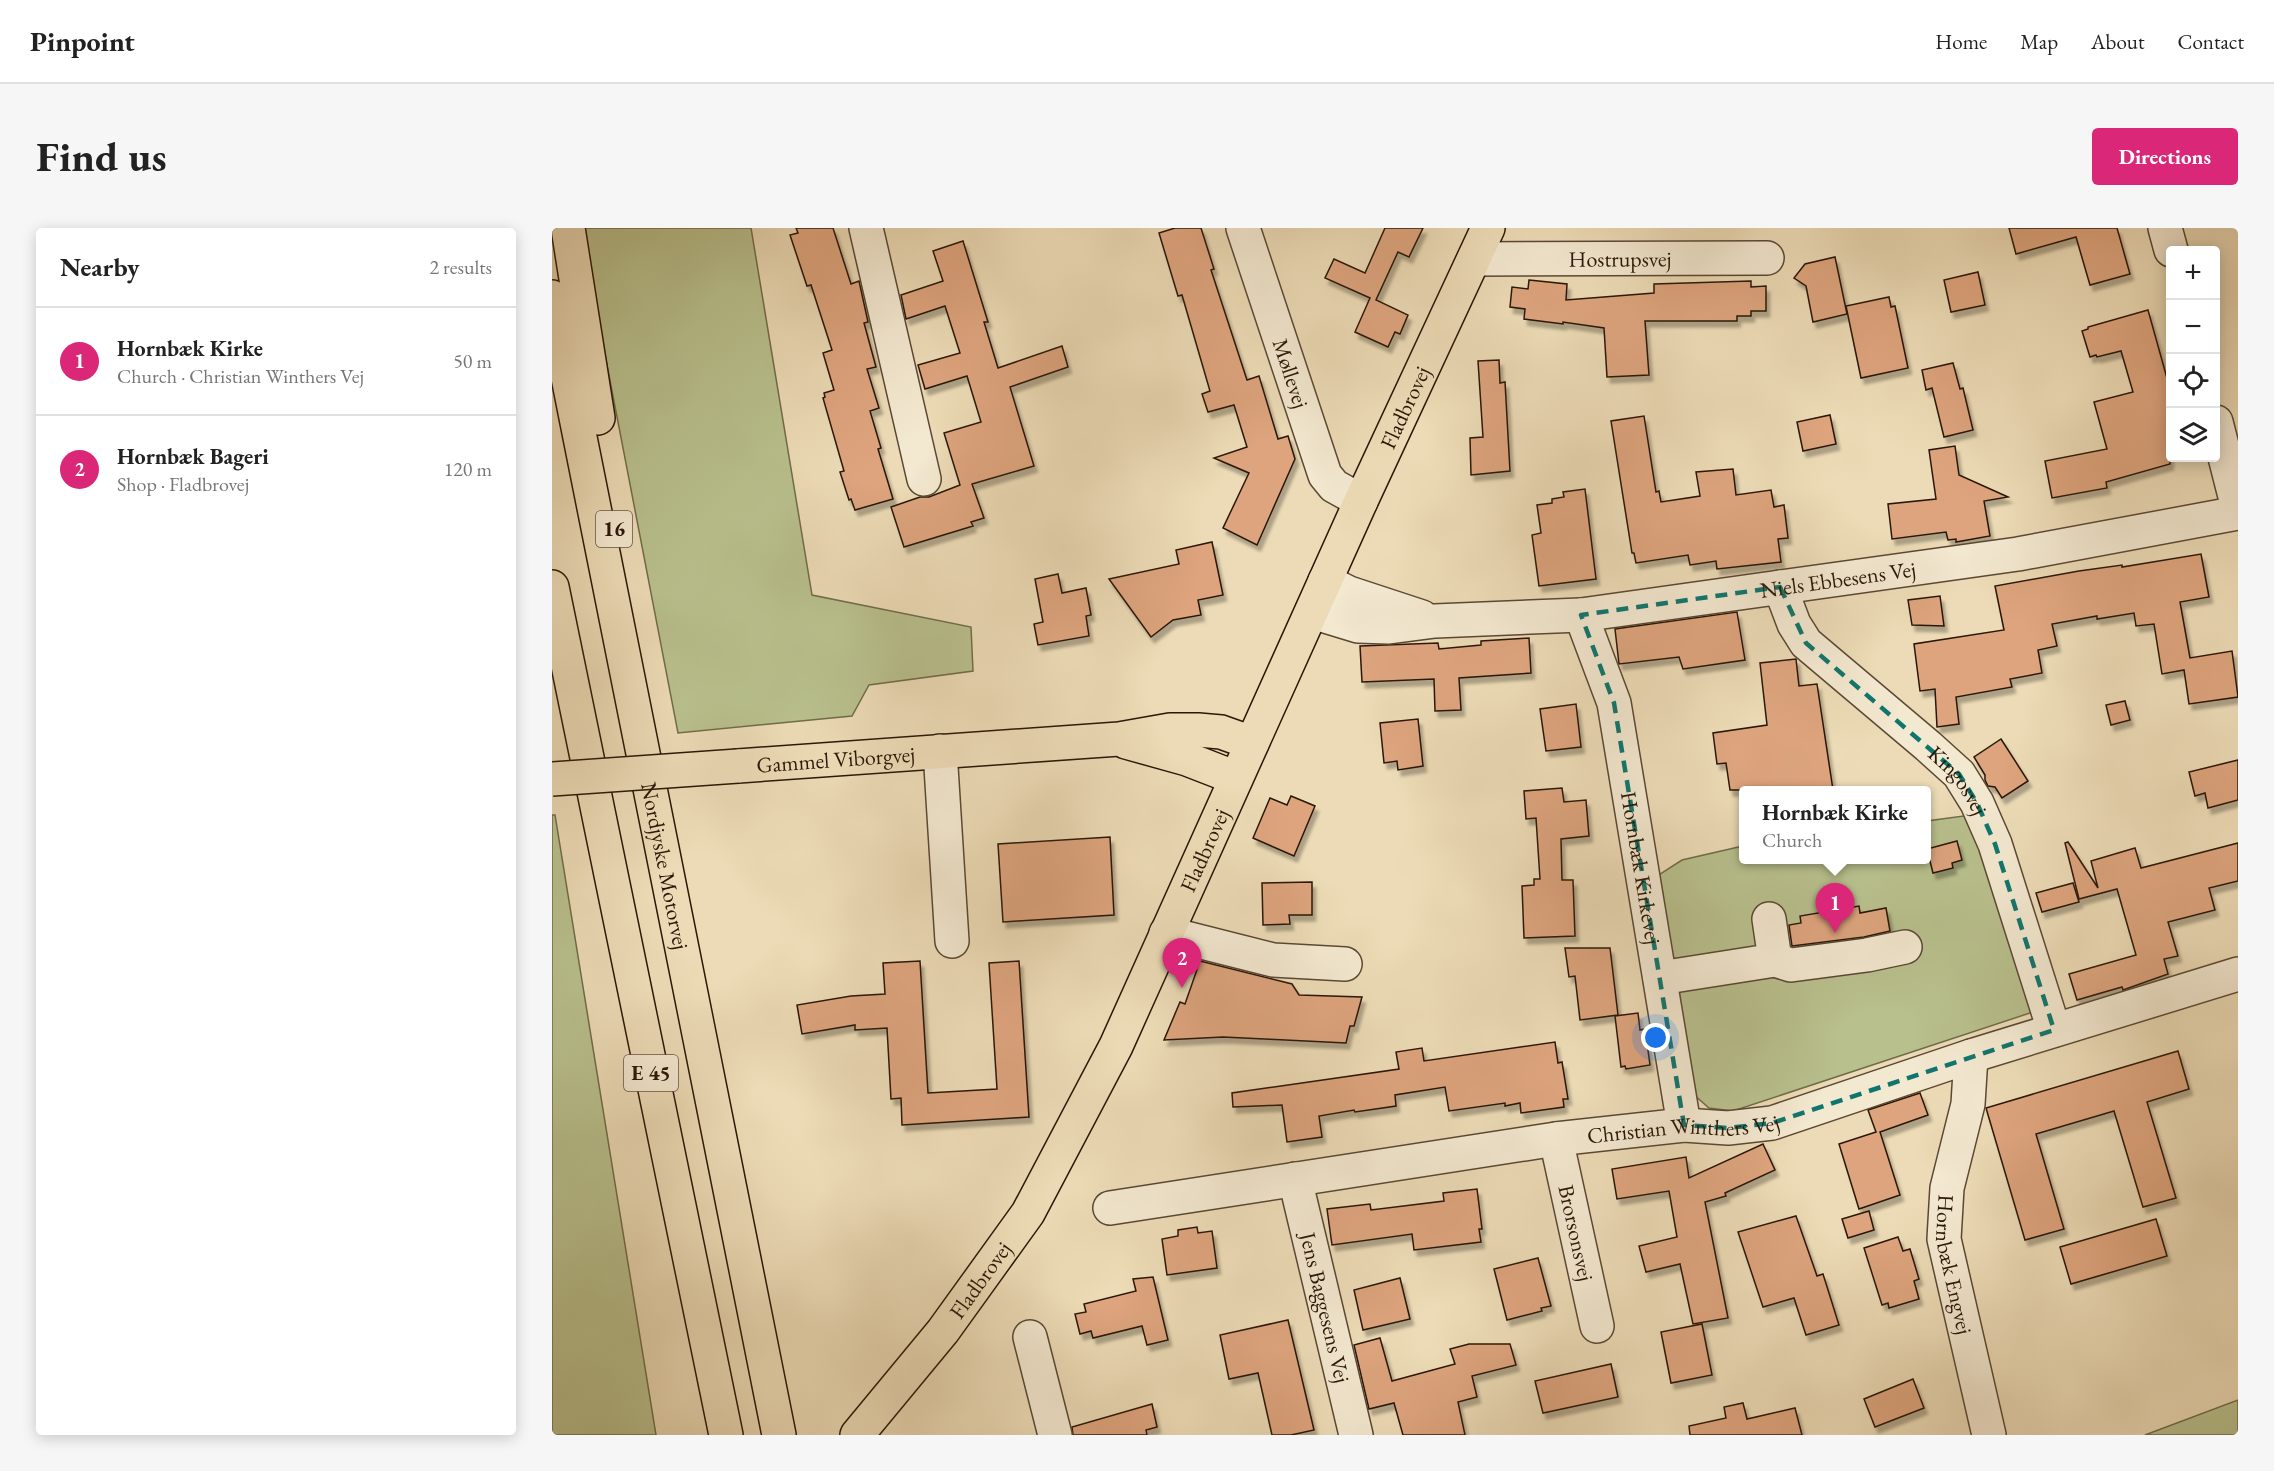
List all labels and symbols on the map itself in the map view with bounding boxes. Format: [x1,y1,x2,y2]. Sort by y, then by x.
street label: Hostrupsvej [1568,244,1672,274]
street label: Møllevej [1266,335,1316,412]
street label: Fladbrovej [1373,361,1437,454]
road number: 16 [596,511,632,547]
street label: Niels Ebbesens Vej [1758,554,1918,605]
street label: Gammel Viborgvej [755,739,916,780]
street label: Kingosvej [1922,739,1994,820]
street label: Nordjyske Motorvej [634,780,696,952]
street label: Hornbæk Kirkevej [1614,789,1668,947]
street label: Fladbrovej [1173,804,1236,897]
pin: 1 [1816,884,1854,933]
pin: 2 [1162,938,1202,988]
your location [1641,1023,1670,1052]
road number: E 45 [624,1055,678,1091]
street label: Christian Winthers Vej [1586,1108,1783,1150]
street label: Brorsonsvej [1551,1182,1601,1284]
street label: Hornbæk Engvej [1929,1193,1979,1337]
street label: Jens Baggesens Vej [1293,1227,1357,1386]
street label: Fladbrovej [943,1236,1018,1324]

